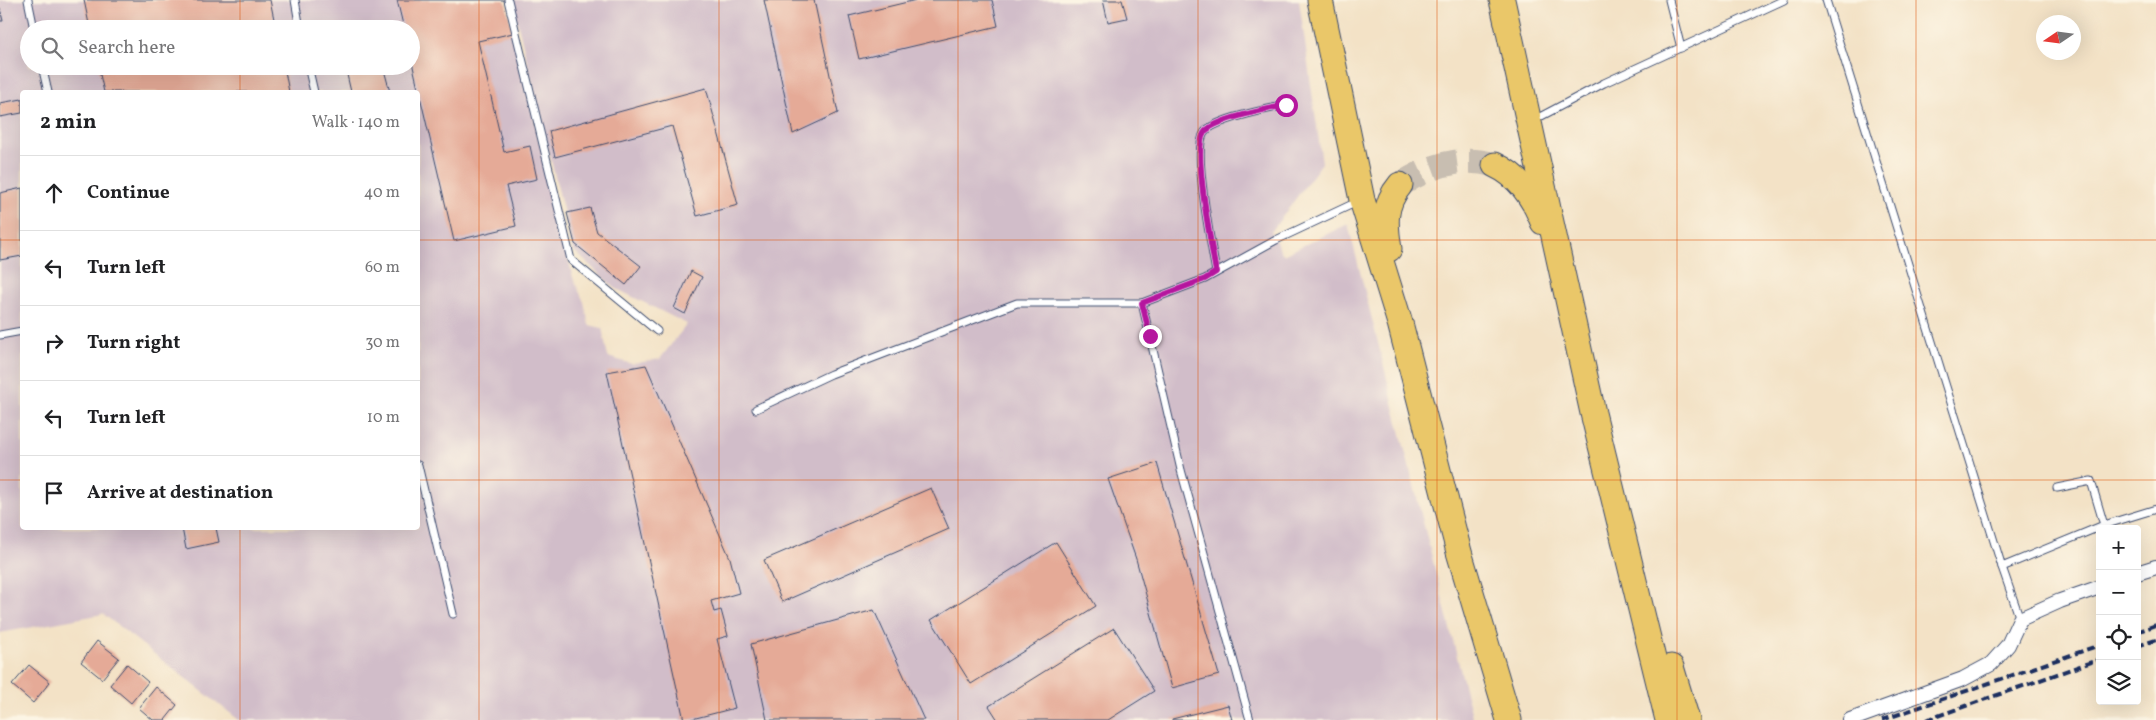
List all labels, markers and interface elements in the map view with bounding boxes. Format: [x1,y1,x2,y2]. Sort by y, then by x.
north arrow [2036,15,2081,60]
search box [20,20,420,75]
icon: search [38,34,66,62]
text: Search here [78,35,175,61]
route start [1275,94,1298,117]
text: 2 min [40,108,97,137]
text: Walk · 140 m [312,112,400,134]
icon: ahead [40,179,68,207]
text: Continue [87,180,170,206]
text: 40 m [364,182,400,204]
icon: left [40,254,68,282]
text: Turn left [87,255,166,281]
text: 60 m [365,257,400,279]
route end [1139,325,1162,348]
icon: right [40,329,68,357]
text: Turn right [87,330,180,356]
text: 30 m [365,332,400,354]
icon: left [40,404,68,432]
text: Turn left [87,405,166,431]
text: 10 m [367,407,400,429]
icon: arrive [40,479,68,507]
text: Arrive at destination [87,480,273,506]
map controls [2096,525,2141,705]
button: + [2096,525,2141,570]
button: − [2096,570,2141,615]
button: locate [2096,615,2141,660]
button: layers [2096,660,2141,705]

